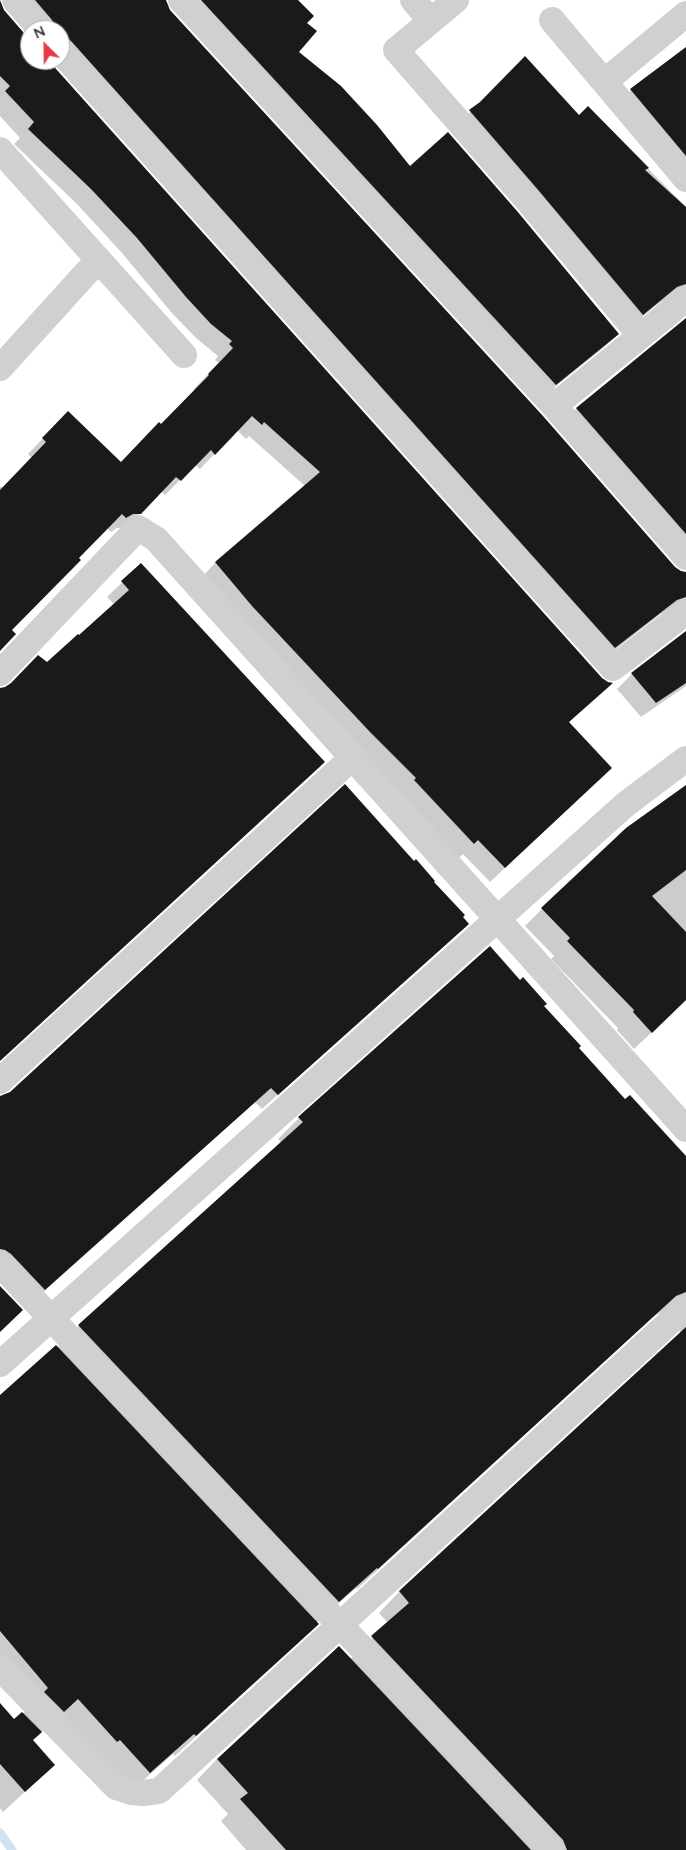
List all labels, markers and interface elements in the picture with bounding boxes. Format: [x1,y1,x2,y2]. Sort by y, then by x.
north arrow [20,20,70,70]
text: N [31,22,48,42]

